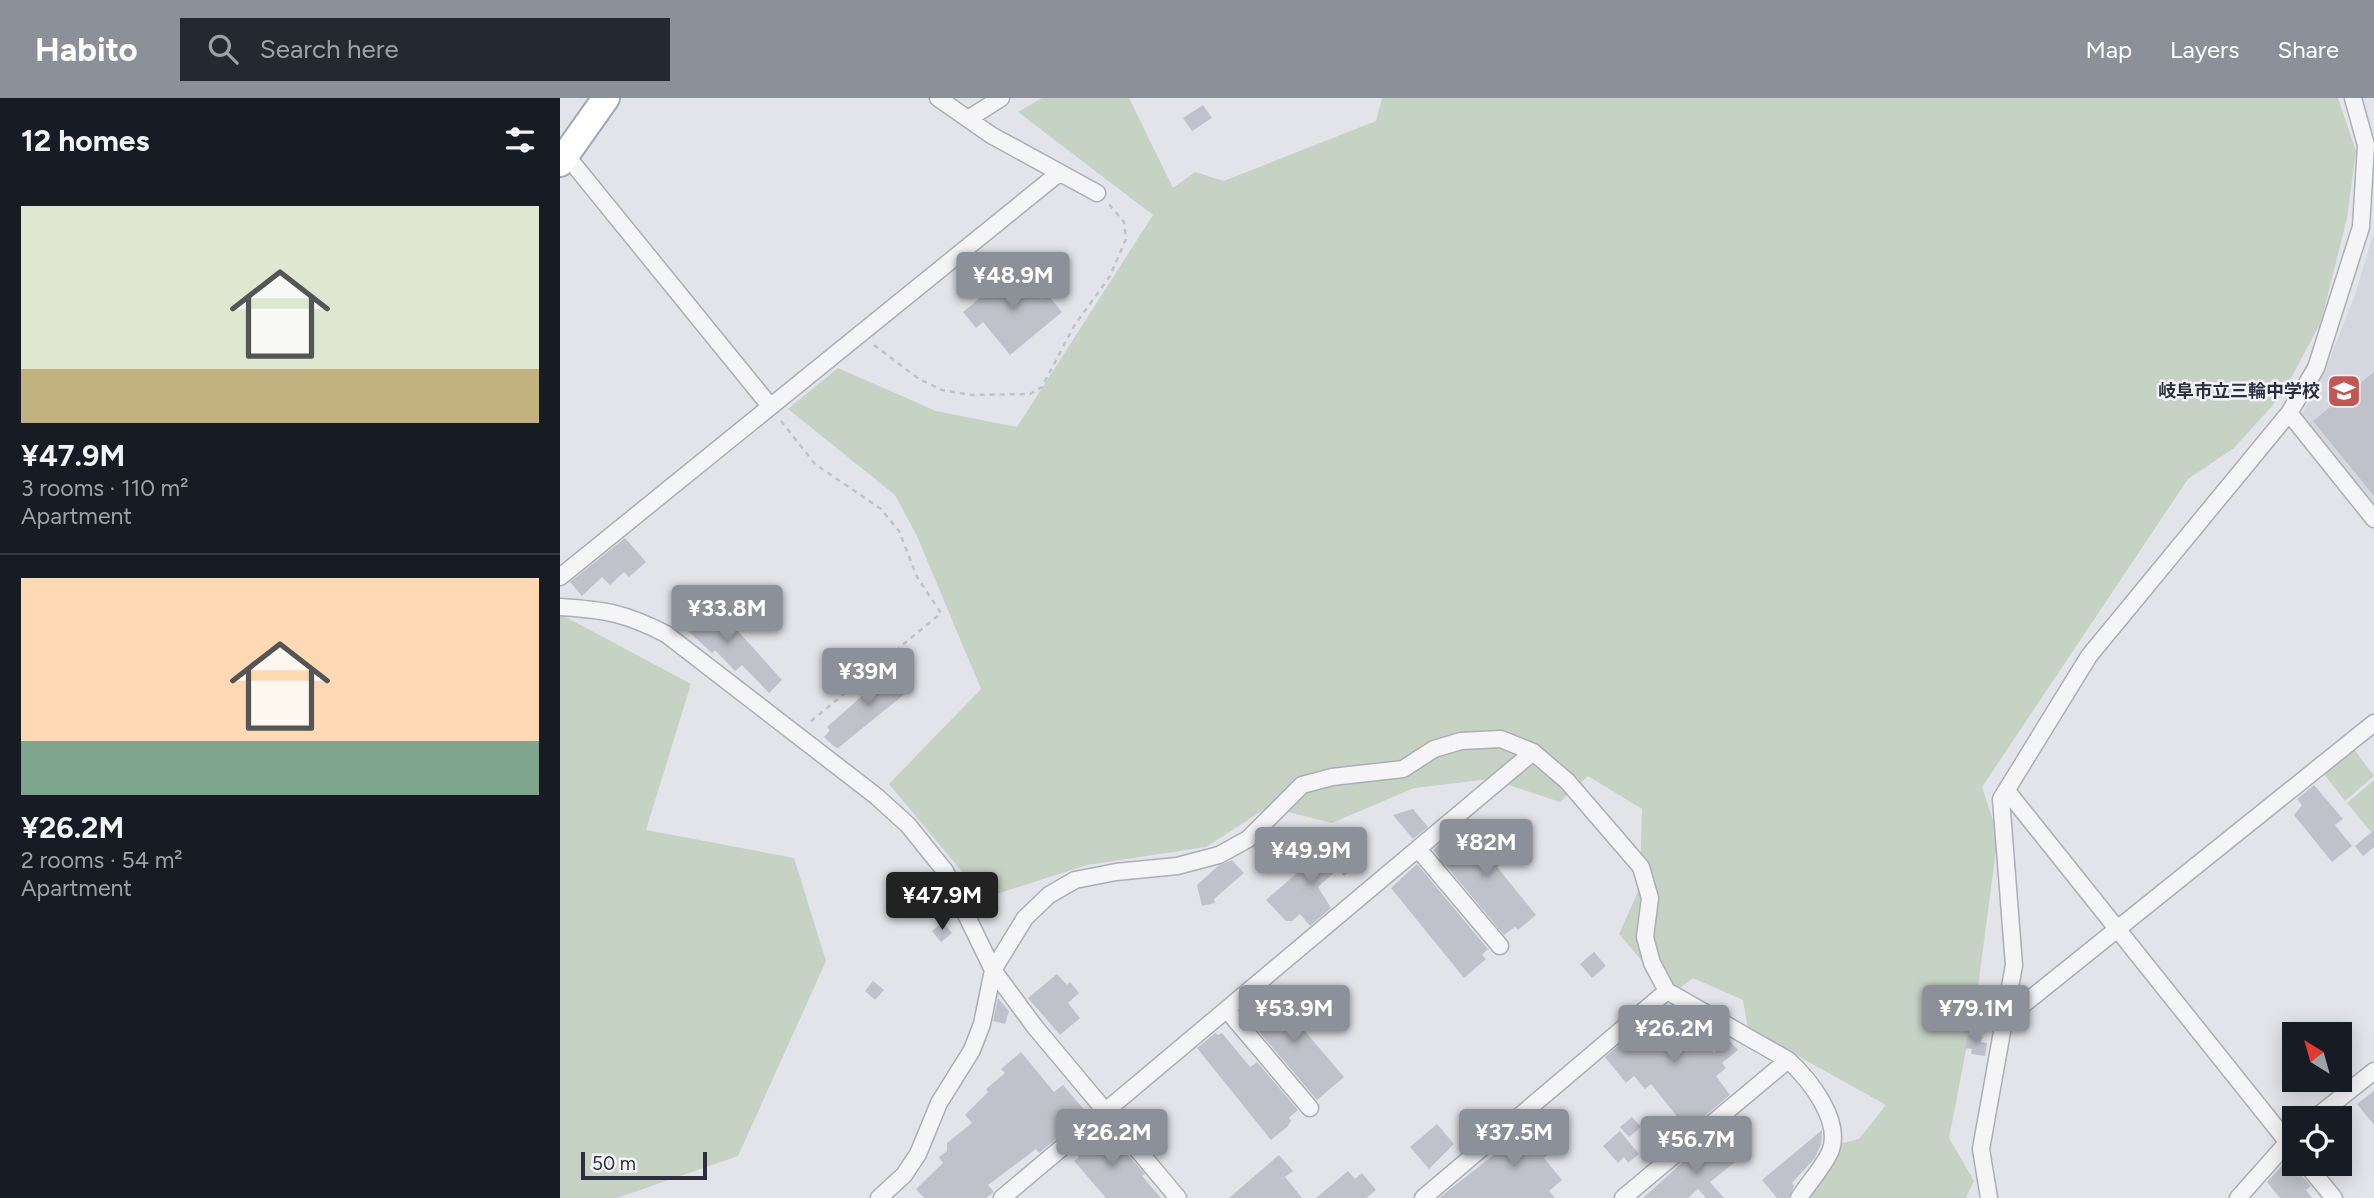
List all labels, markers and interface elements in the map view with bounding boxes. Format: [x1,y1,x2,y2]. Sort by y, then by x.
search box [180,18,670,81]
text: Habito [35,30,138,69]
icon: search [204,30,242,68]
text: Search here [260,33,399,65]
text: Map [2085,35,2132,64]
text: Layers [2170,35,2239,64]
text: Share [2277,35,2339,64]
icon: filters [501,121,539,159]
text: 12 homes [21,122,149,159]
icon: home [217,251,343,377]
pin: ¥48.9M [956,252,1070,312]
text: ¥48.9M [972,261,1054,289]
school or university icon: 岐阜市立三輪中学校 [2325,372,2363,410]
place label: 岐阜市立三輪中学校 [2158,380,2320,402]
text: ¥47.9M [21,437,125,474]
text: 3 rooms · 110 m² [21,474,188,502]
text: Apartment [21,502,132,530]
pin: ¥33.8M [670,586,784,645]
text: ¥33.8M [688,594,766,622]
icon: home [217,623,343,749]
pin: ¥39M [827,648,909,708]
text: ¥39M [838,657,898,685]
text: ¥26.2M [21,809,124,846]
pin: ¥82M [1445,820,1527,879]
pin: ¥49.9M [1254,828,1368,887]
text: ¥82M [1456,828,1516,856]
text: ¥49.9M [1271,836,1351,864]
text: 2 rooms · 54 m² [21,846,183,874]
pin: ¥47.9M [885,872,999,932]
text: Apartment [21,874,132,902]
text: ¥47.9M [902,881,982,909]
pin: ¥53.9M [1237,986,1351,1045]
pin: ¥79.1M [1919,986,2033,1045]
text: ¥53.9M [1255,994,1333,1022]
text: ¥79.1M [1939,994,2013,1022]
pin: ¥26.2M [1617,1006,1731,1065]
text: ¥26.2M [1634,1014,1714,1042]
north arrow [2282,1022,2352,1092]
map controls [2282,1022,2352,1176]
button: locate [2282,1106,2352,1176]
pin: ¥26.2M [1055,1110,1169,1169]
pin: ¥37.5M [1457,1110,1571,1169]
pin: ¥56.7M [1639,1116,1753,1176]
text: ¥26.2M [1072,1118,1152,1146]
text: ¥37.5M [1475,1118,1553,1146]
text: ¥56.7M [1657,1125,1735,1153]
scale bar [581,1149,707,1181]
text: 50 m [592,1152,636,1175]

